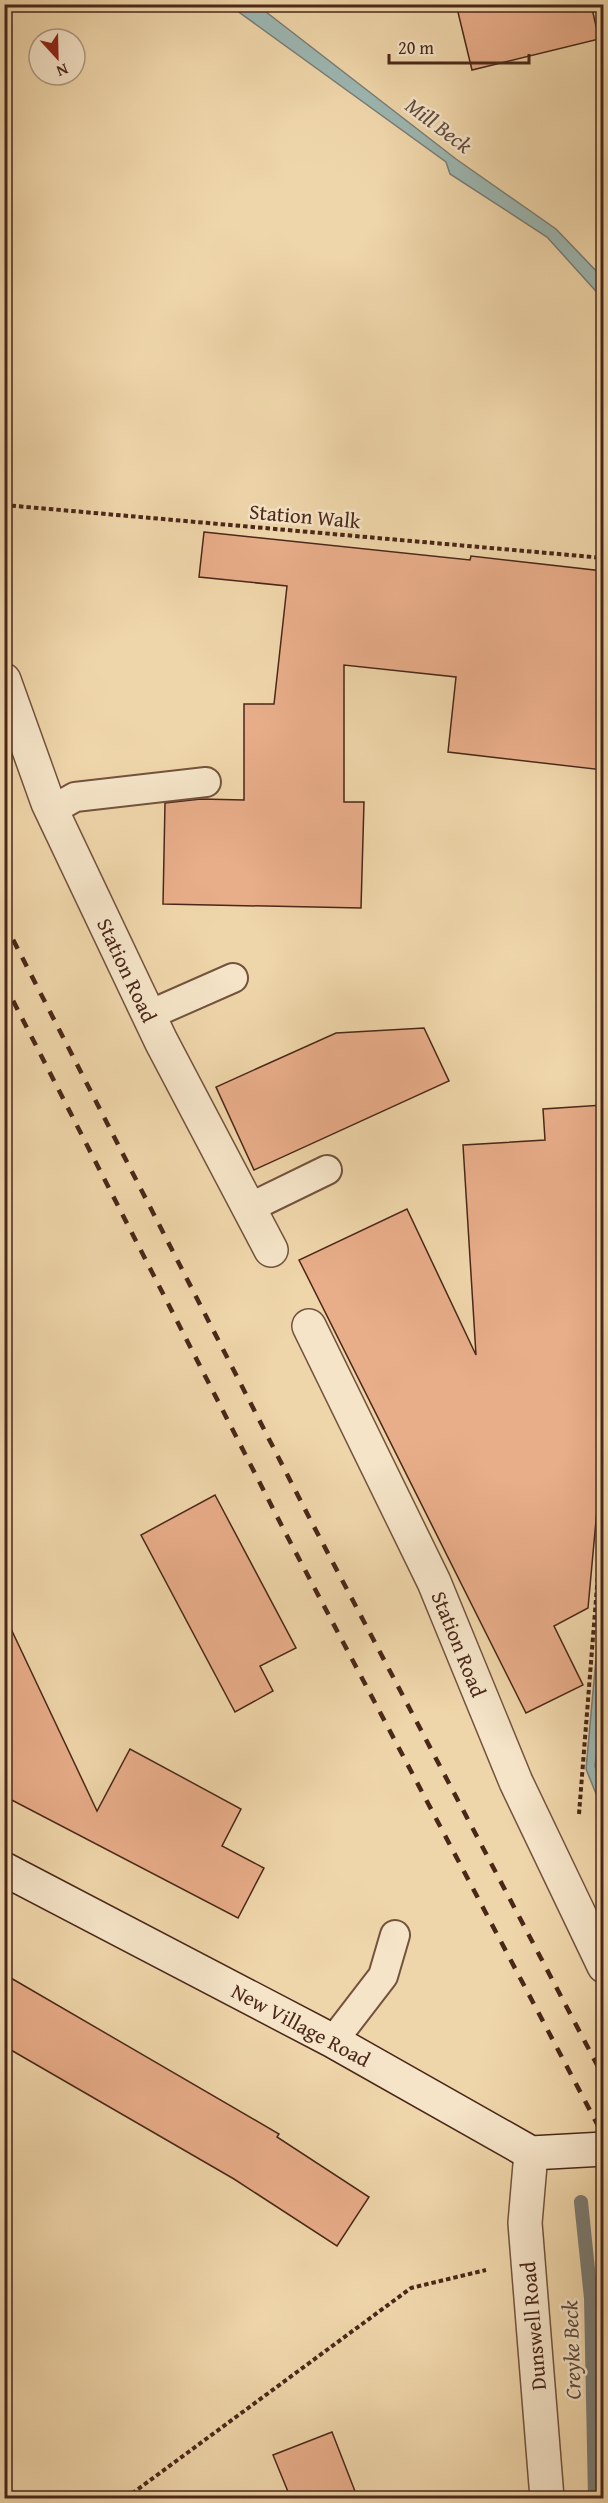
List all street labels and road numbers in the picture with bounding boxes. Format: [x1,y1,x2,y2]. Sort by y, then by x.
street label: Station Walk [248,496,362,536]
street label: Station Road [89,913,165,1028]
street label: Station Road [424,1586,495,1702]
street label: New Village Road [226,1975,377,2075]
street label: Dunswell Road [512,2260,554,2392]

